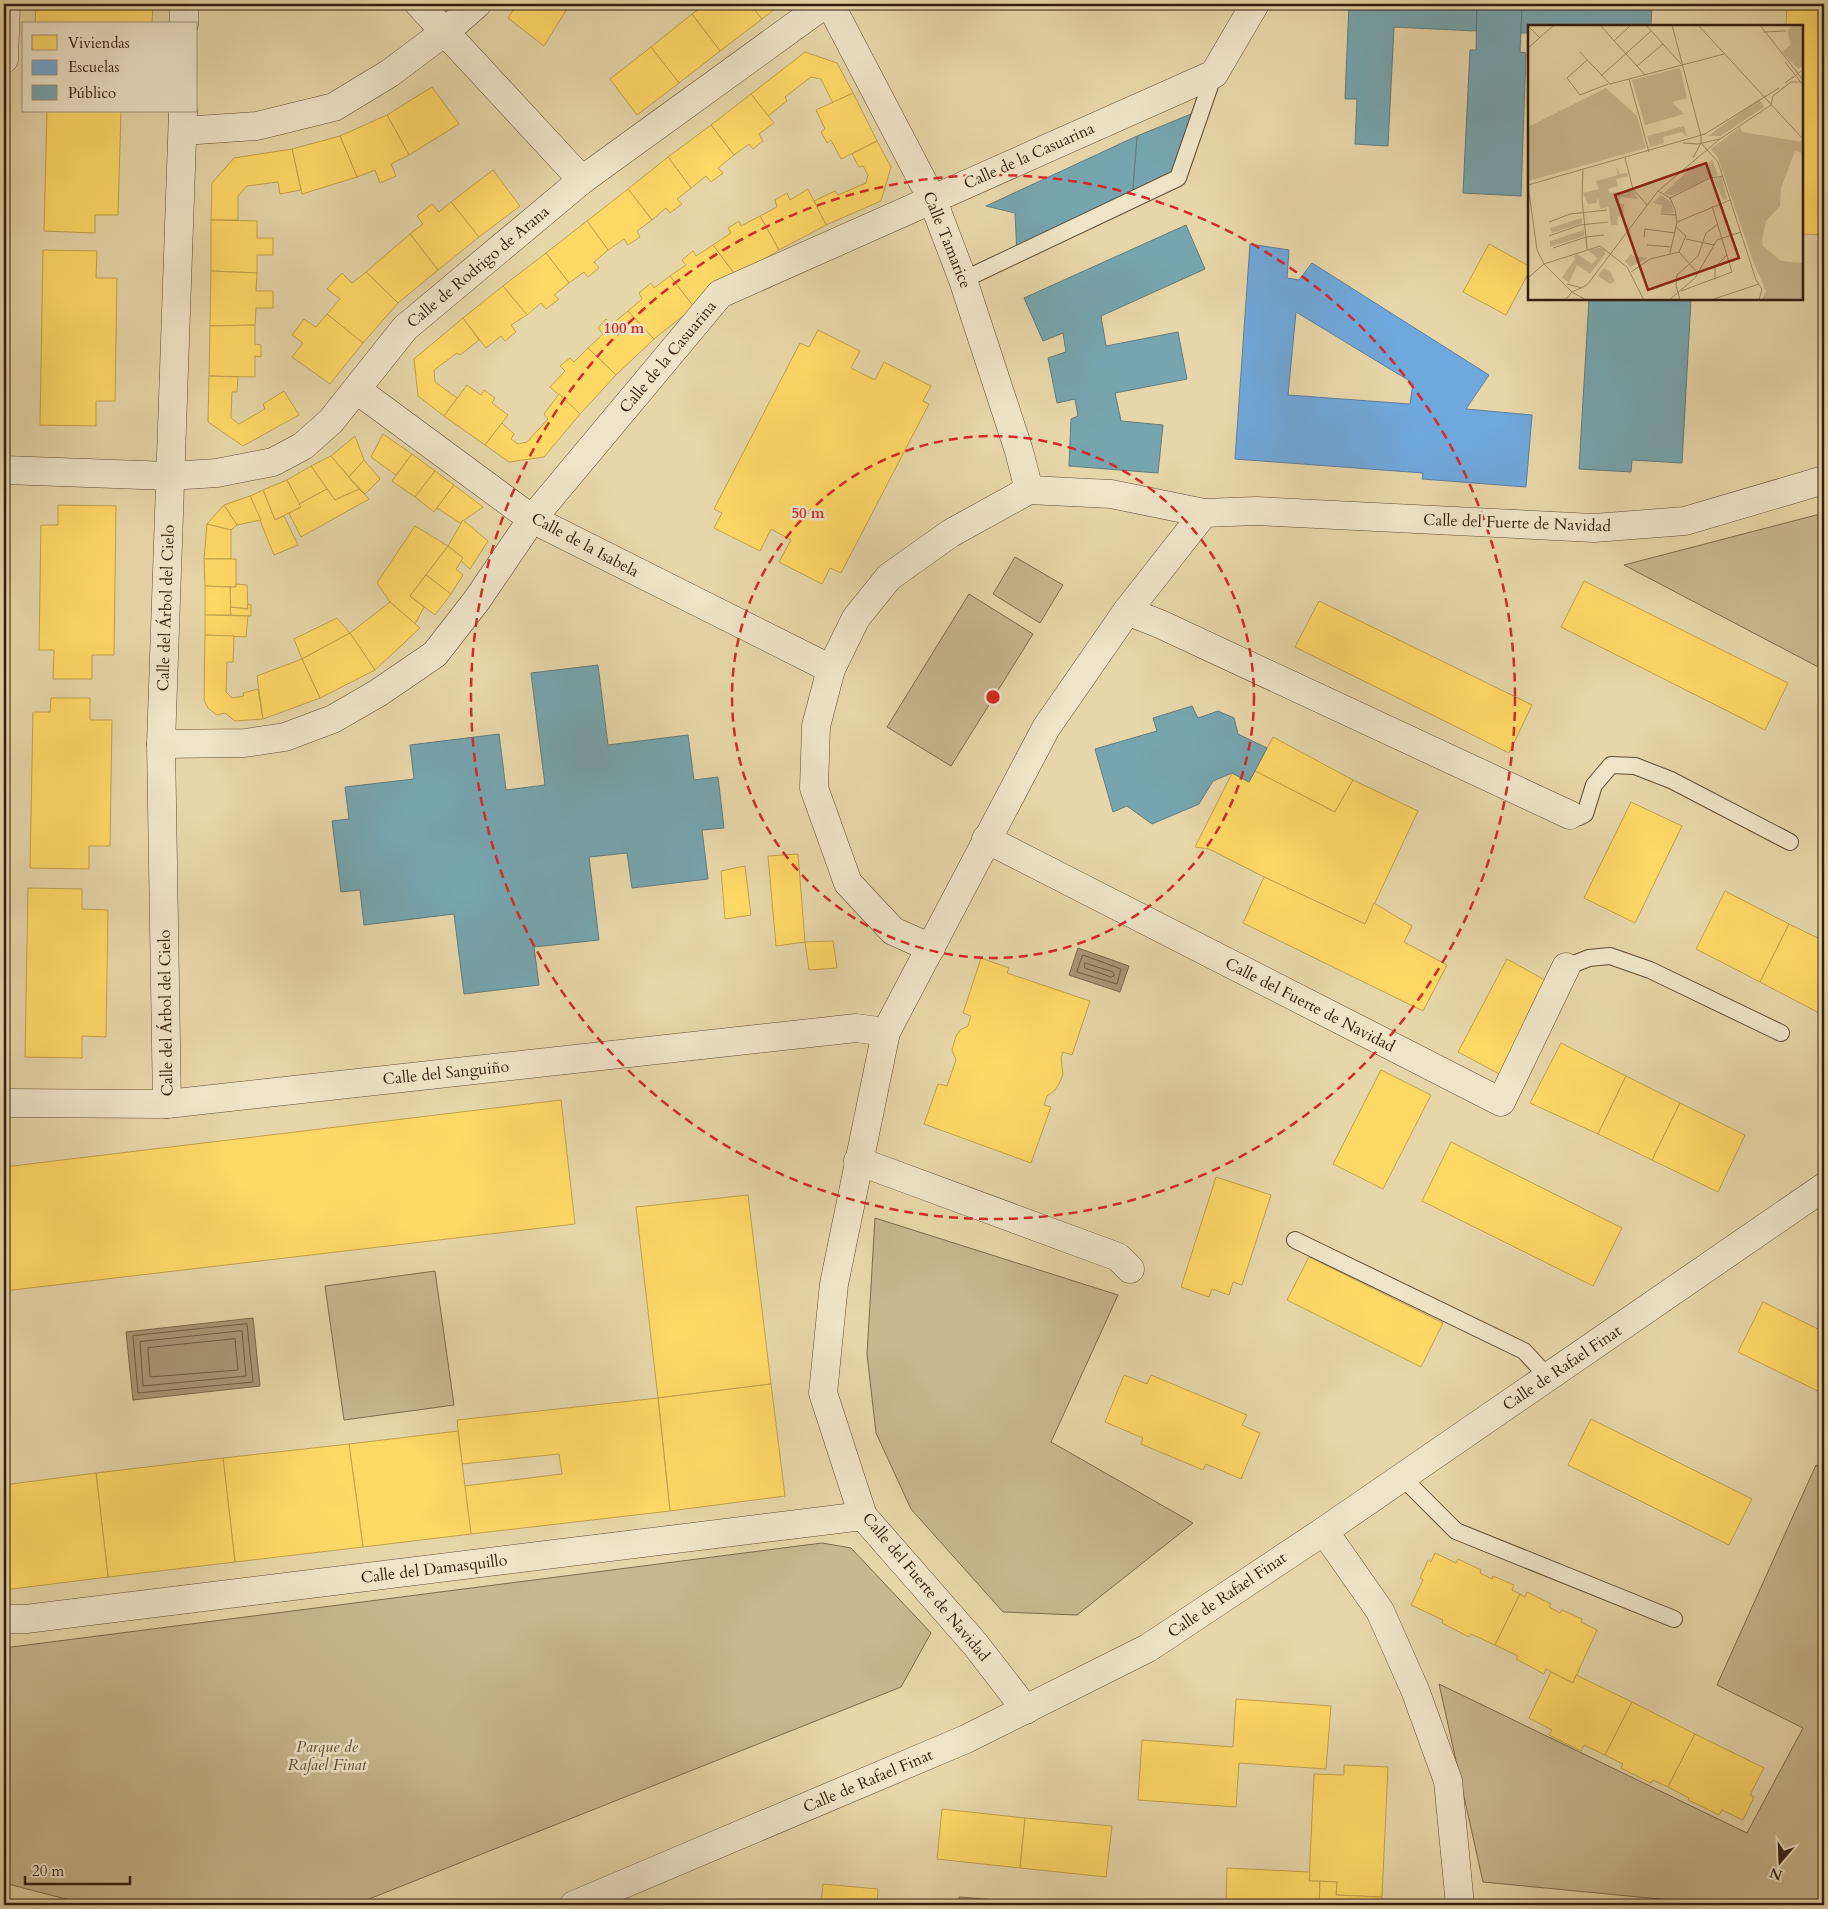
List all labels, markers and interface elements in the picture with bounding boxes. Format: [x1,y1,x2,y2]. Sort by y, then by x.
legend [22,22,198,112]
inset map [1528,25,1803,300]
text: Viviendas [68,33,130,53]
text: Escuelas [68,57,119,77]
text: Público [68,83,116,103]
street label: Calle de la Casuarina [960,117,1098,195]
street label: Calle Tamarice [918,188,976,292]
street label: Calle de Rodrigo de Arana [402,201,554,333]
street label: Calle de la Casuarina [614,296,722,418]
text: 100 m [604,318,645,338]
text: 50 m [791,503,825,523]
street label: Calle de la Isabela [527,507,643,583]
street label: Calle del Fuerte de Navidad [1423,509,1612,537]
street label: Calle del Árbol del Cielo [152,524,180,692]
centre of rings [984,688,1002,706]
street label: Calle del Árbol del Cielo [154,929,178,1097]
street label: Calle del Fuerte de Navidad [1221,953,1399,1058]
street label: Calle del Sanguiño [382,1055,511,1091]
street label: Calle de Rafael Finat [1498,1320,1626,1416]
street label: Calle del Fuerte de Navidad [857,1508,995,1666]
street label: Calle de Rafael Finat [1163,1547,1291,1643]
street label: Calle del Damasquillo [360,1549,509,1589]
park label: Parque de Rafael Finat [288,1736,367,1776]
street label: Calle de Rafael Finat [800,1744,936,1818]
north arrow [1756,1836,1806,1886]
scale bar [25,1854,130,1886]
text: 20 m [32,1861,64,1881]
text: N [1767,1863,1785,1885]

